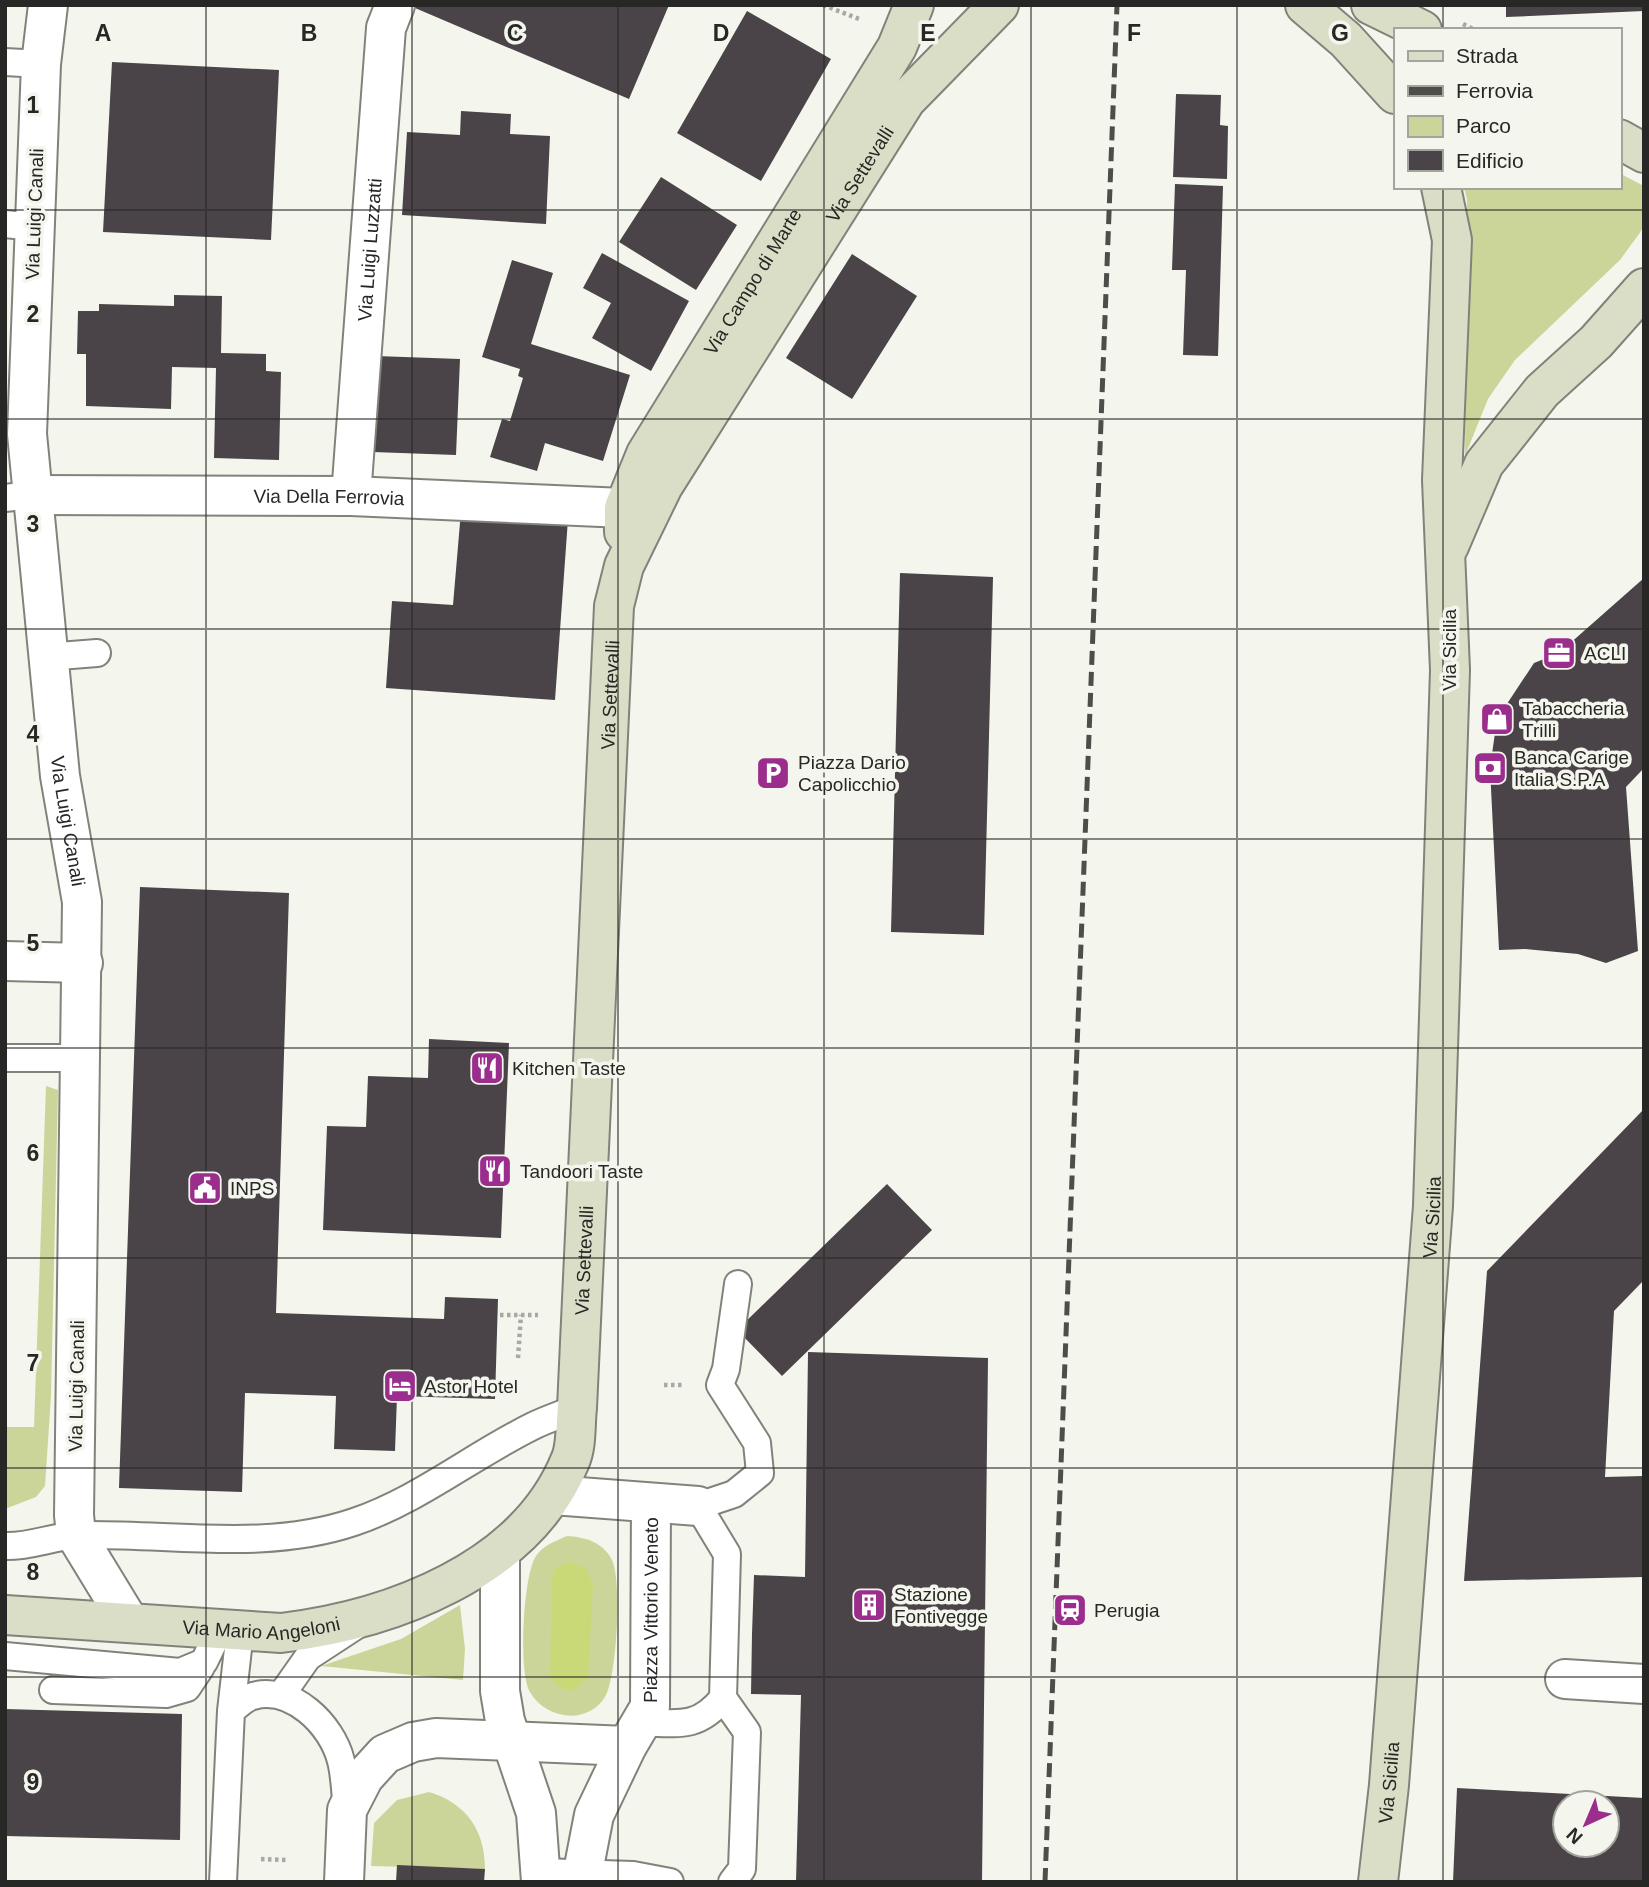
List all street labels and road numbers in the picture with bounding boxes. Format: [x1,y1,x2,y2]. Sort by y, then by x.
street label: Via Settevalli [822,122,898,226]
street label: Via Luigi Canali [22,148,47,280]
street label: Via Luigi Luzzatti [354,177,386,322]
street label: Via Campo di Marte [700,205,806,359]
street label: Via Della Ferrovia [254,486,405,509]
street label: Via Sicilia [1439,609,1460,691]
street label: Via Settevalli [597,640,623,750]
street label: Via Luigi Canali [47,755,89,888]
street label: Via Sicilia [1419,1175,1445,1259]
street label: Via Settevalli [571,1205,597,1316]
street label: Via Luigi Canali [65,1320,88,1452]
street label: Piazza Vittorio Veneto [640,1517,662,1703]
street label: Via Mario Angeloni [182,1613,342,1644]
street label: Via Sicilia [1375,1740,1403,1825]

